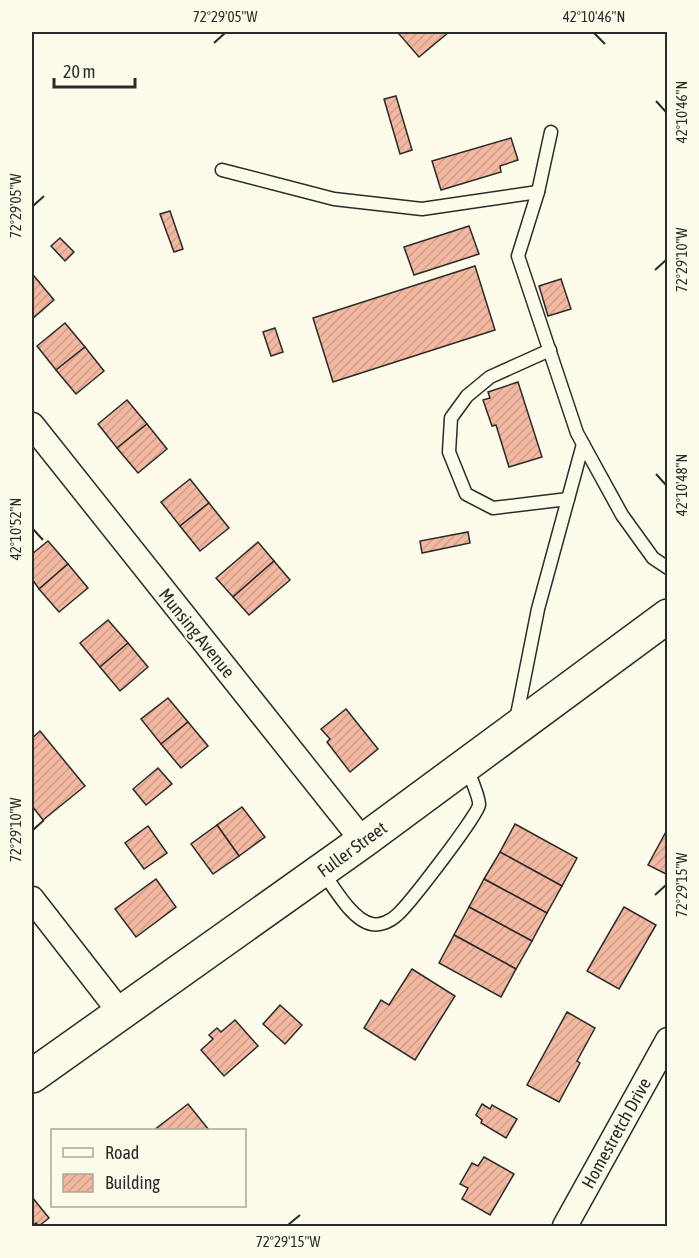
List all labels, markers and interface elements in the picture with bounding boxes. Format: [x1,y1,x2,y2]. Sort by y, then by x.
text: 72°29'05"W [193,8,257,25]
text: 42°10'46"N [563,8,625,25]
scale bar [54,51,135,89]
text: 20 m [63,61,95,82]
text: 42°10'46"N [673,81,690,143]
text: 72°29'05"W [7,174,24,238]
text: 72°29'10"W [673,228,690,292]
text: 42°10'48"N [673,454,690,516]
text: 42°10'52"N [7,498,24,560]
street label: Munsing Avenue [155,584,239,682]
text: 72°29'10"W [7,798,24,862]
street label: Fuller Street [313,817,391,881]
text: 72°29'15"W [673,853,690,917]
street label: Homestretch Drive [577,1074,655,1192]
legend [51,1129,246,1207]
text: Road [105,1142,139,1163]
text: Building [105,1172,160,1193]
text: 72°29'15"W [256,1233,320,1250]

